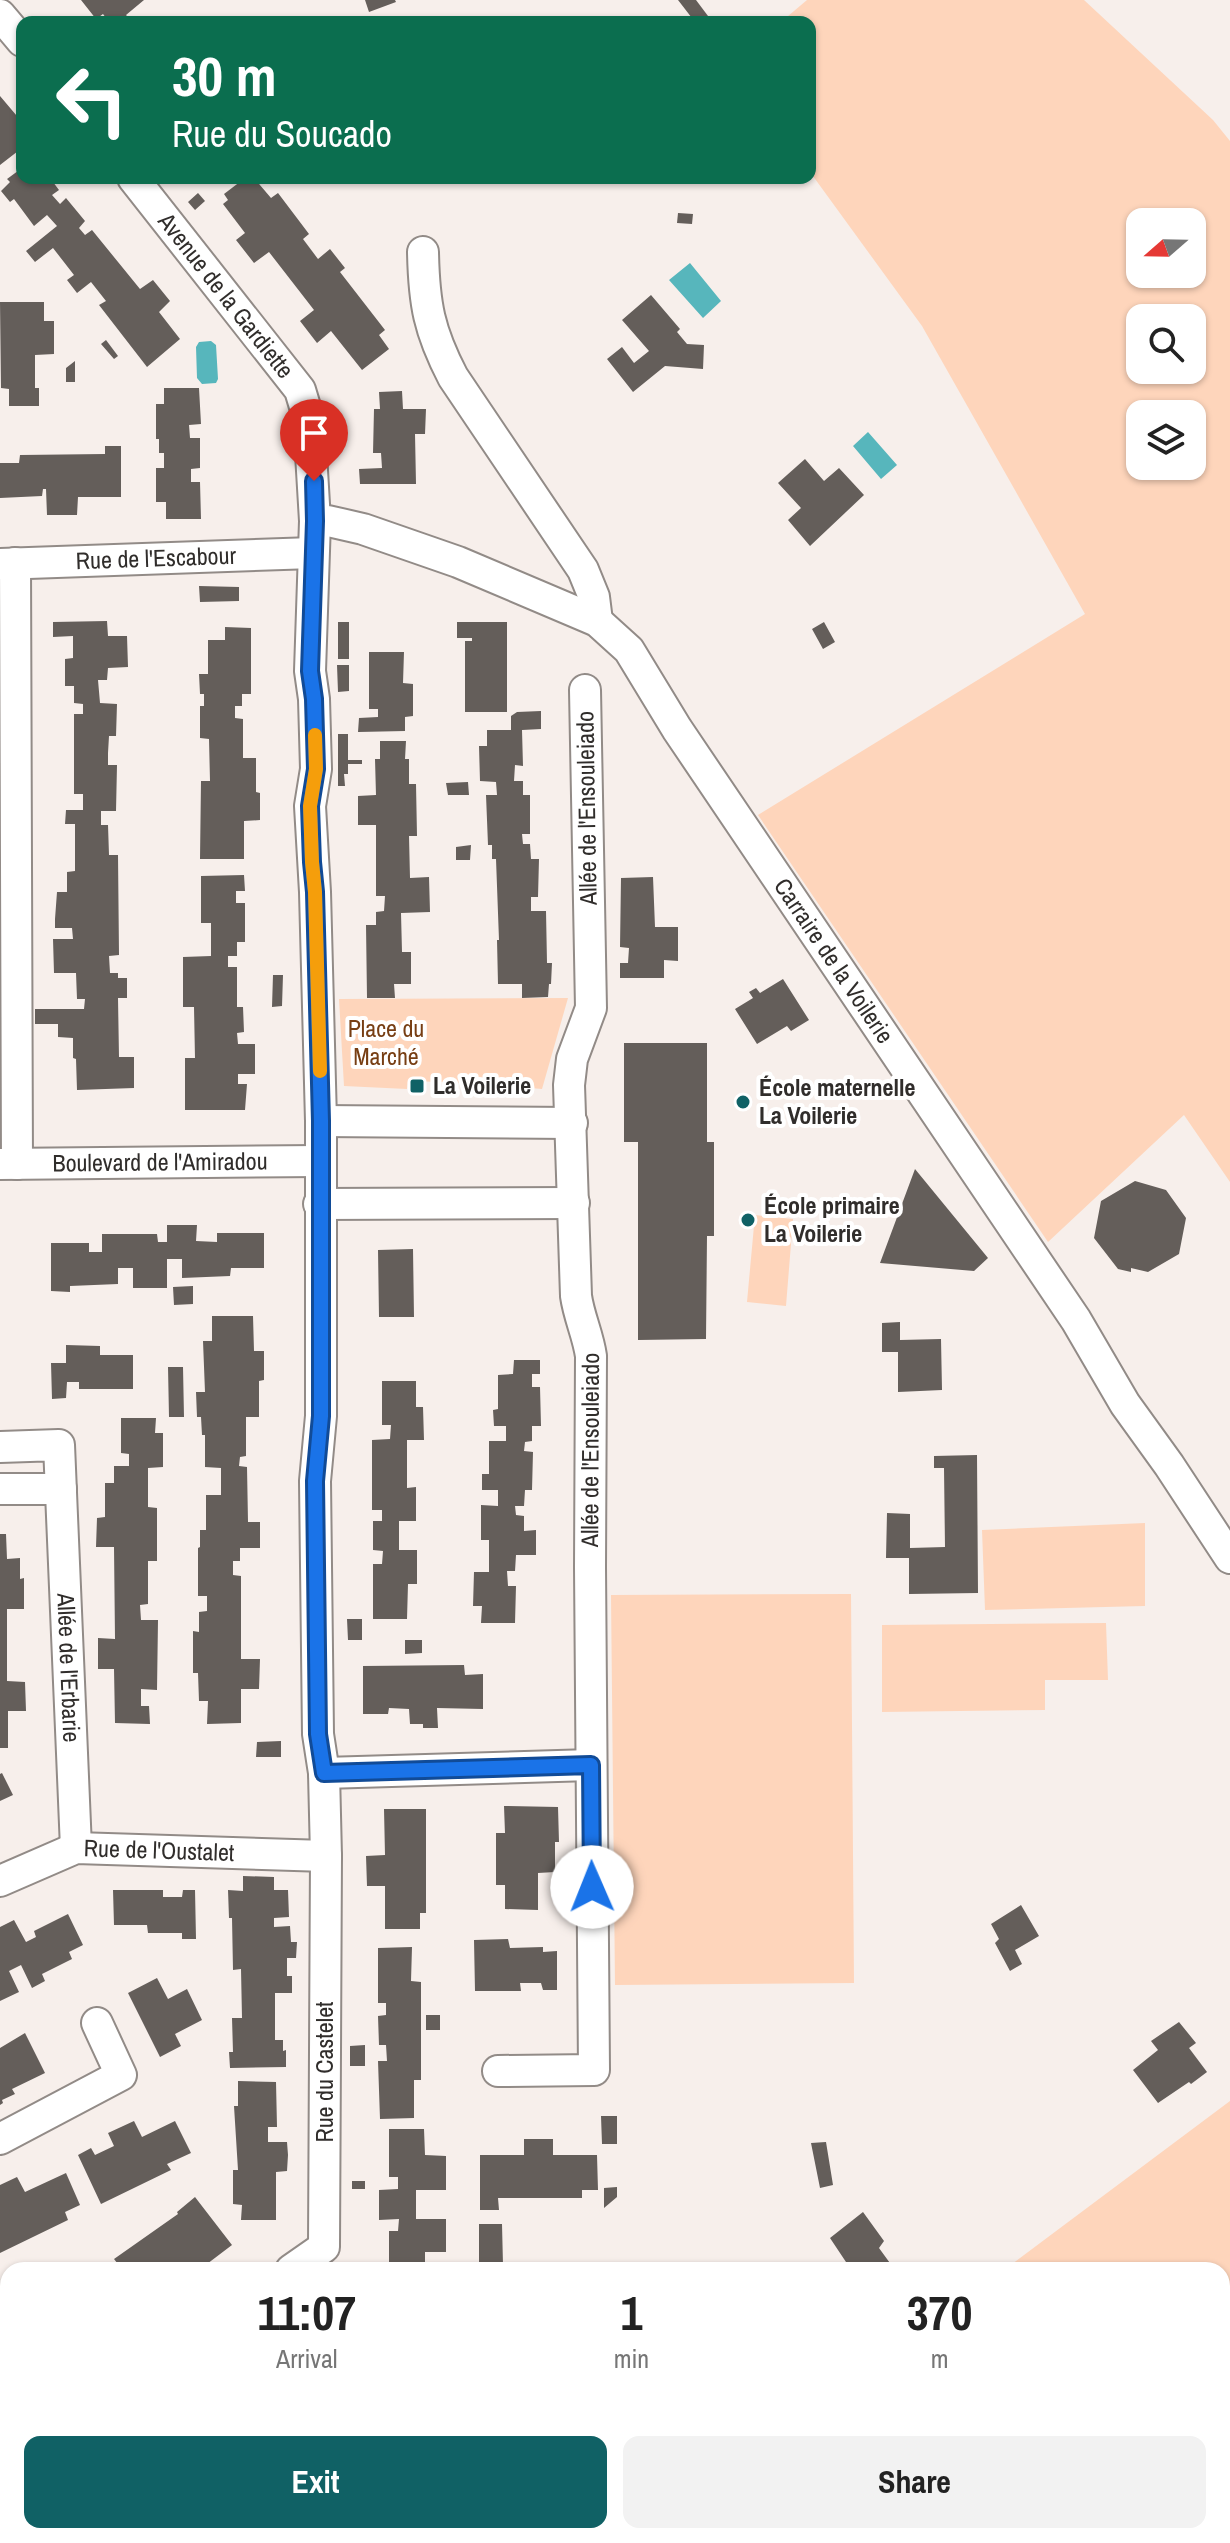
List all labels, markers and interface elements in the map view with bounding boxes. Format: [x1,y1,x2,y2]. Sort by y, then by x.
text: 30 m [172,38,277,113]
icon: left [40,48,144,152]
text: Rue du Soucado [172,110,392,158]
street label: Avenue de la Gardiette [151,205,302,385]
north arrow [1126,208,1206,288]
map controls [1126,208,1206,480]
button: search [1126,304,1206,384]
pin [280,399,348,481]
button: layers [1126,400,1206,480]
icon: arrive [292,411,336,455]
street label: Rue de l'Escabour [75,539,237,576]
street label: Allée de l'Ensouleiado [568,711,604,906]
street label: Carraire de la Voilerie [767,872,902,1049]
park label: Place du Marché [348,1012,424,1072]
place label: La Voilerie [433,1069,531,1101]
place label: École maternelle La Voilerie [759,1071,915,1131]
marker: La Voilerie [408,1077,426,1095]
marker: École maternelle La Voilerie [734,1093,752,1111]
street label: Boulevard de l'Amiradou [52,1144,268,1179]
place label: École primaire La Voilerie [764,1189,900,1249]
marker: École primaire La Voilerie [739,1211,757,1229]
street label: Allée de l'Ensouleiado [573,1353,606,1548]
street label: Allée de l'Erbarie [50,1591,89,1743]
street label: Rue de l'Oustalet [83,1831,235,1868]
position arrow [550,1845,634,1929]
street label: Rue du Castelet [308,2001,340,2143]
text: 11:07 [258,2280,356,2345]
text: 1 [620,2280,642,2345]
text: 370 [907,2280,972,2345]
text: Arrival [276,2341,338,2376]
text: min [614,2341,649,2376]
text: m [931,2341,948,2376]
button: Exit [24,2436,607,2528]
button: Share [623,2436,1206,2528]

